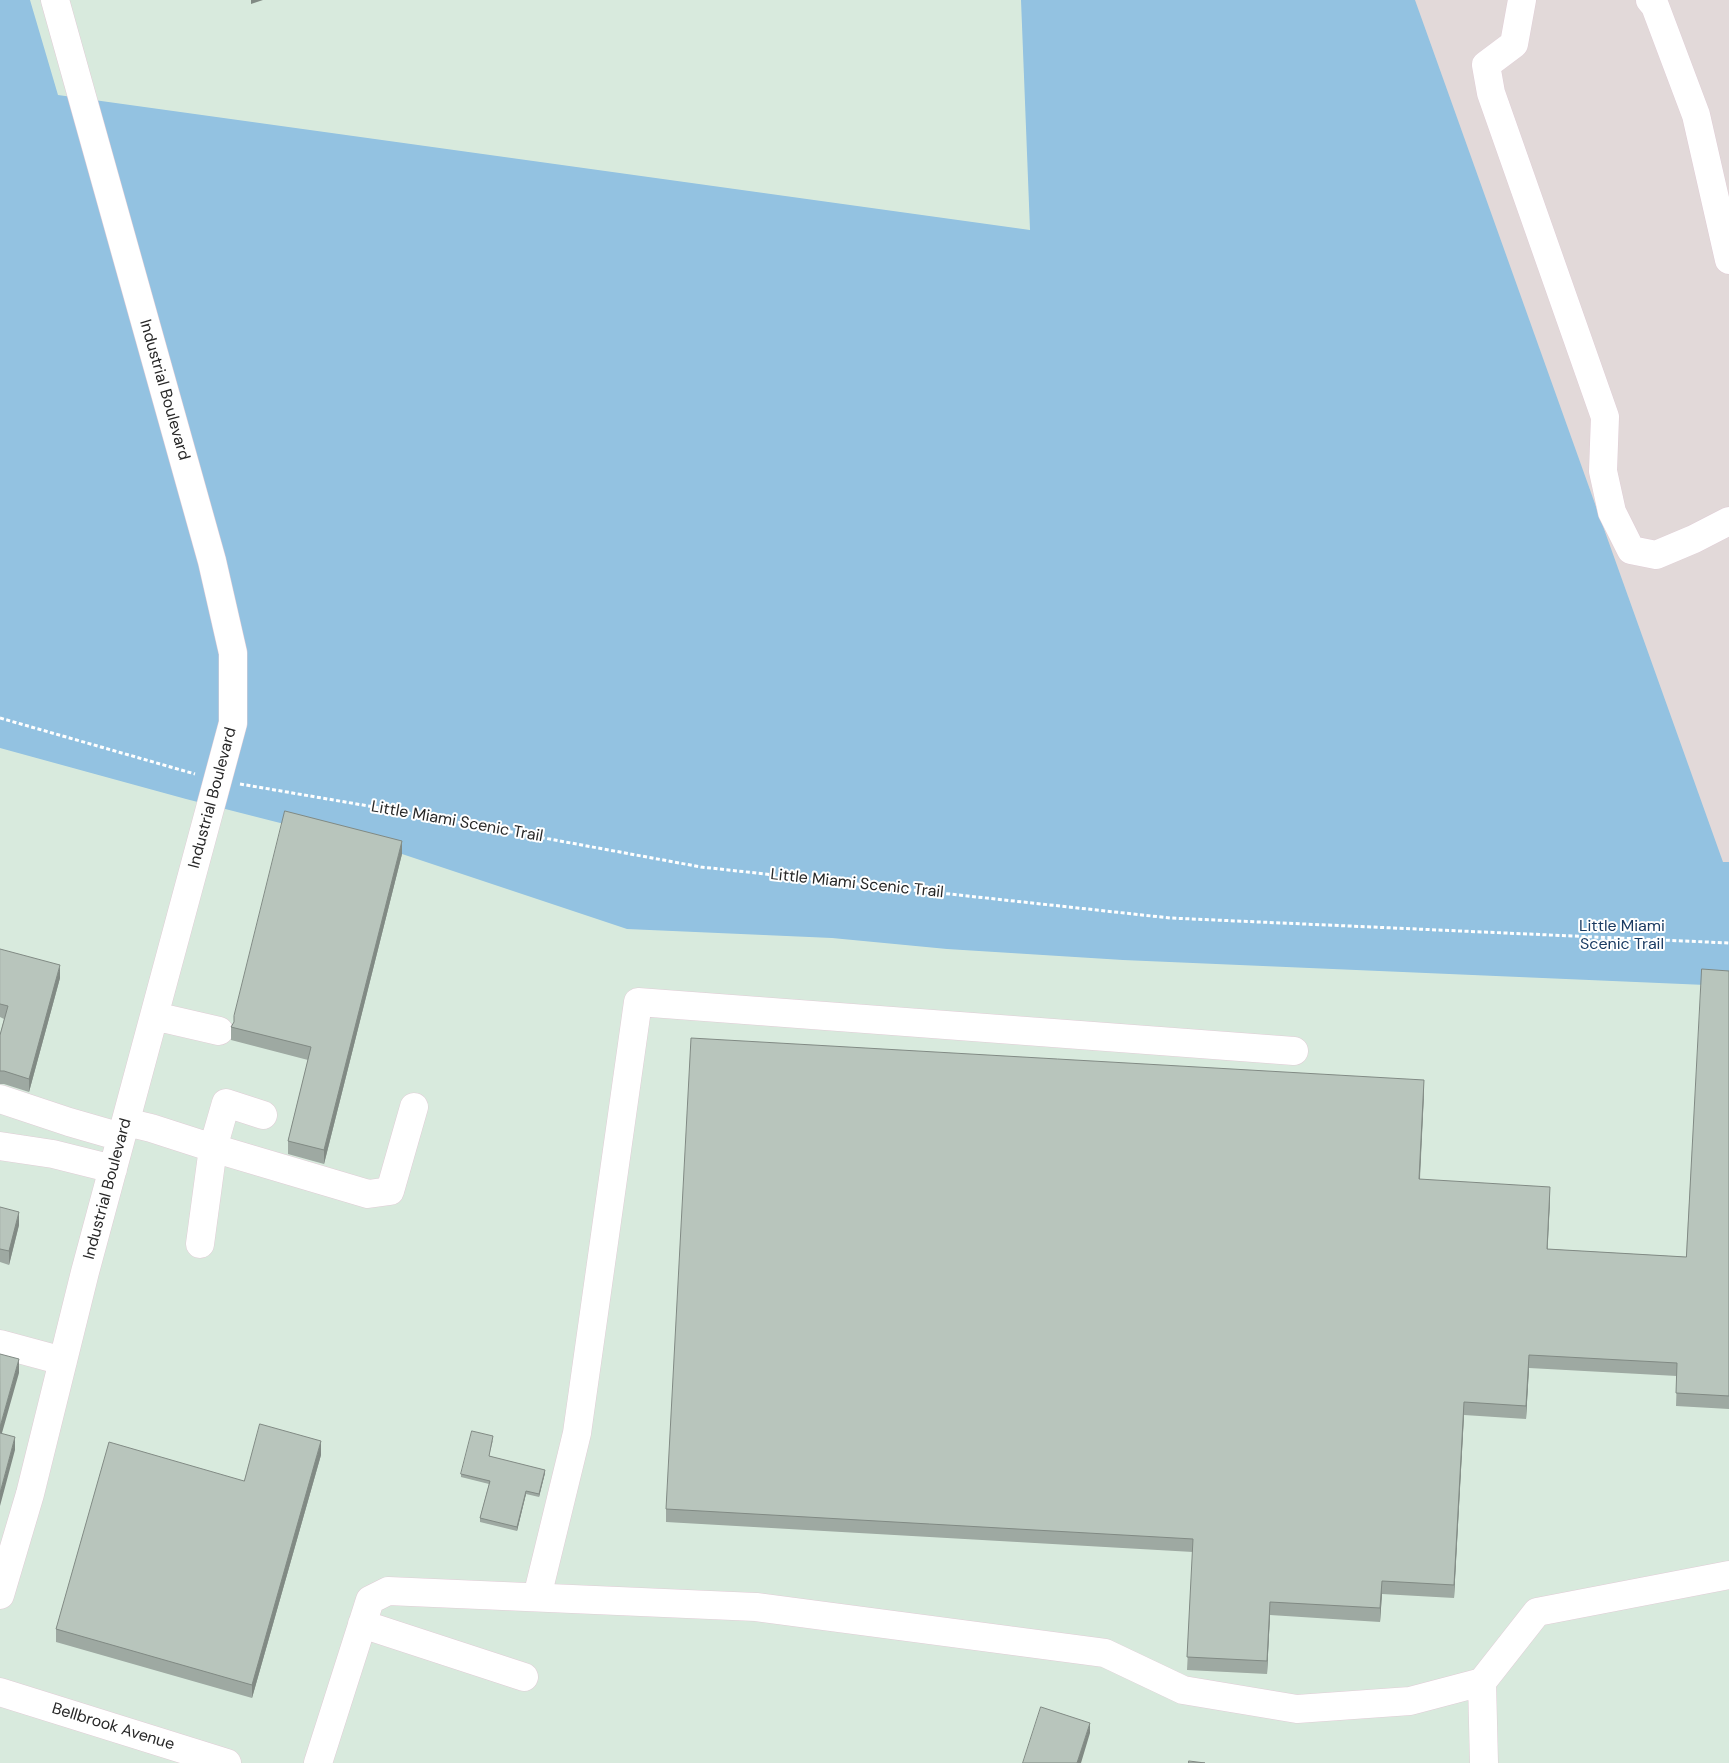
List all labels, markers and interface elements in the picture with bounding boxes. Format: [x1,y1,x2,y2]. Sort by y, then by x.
street label: Industrial Boulevard [135,317,193,463]
street label: Industrial Boulevard [185,725,241,871]
street label: Little Miami Scenic Trail [370,797,544,847]
street label: Little Miami Scenic Trail [769,865,945,903]
park label: Little Miami Scenic Trail [1579,917,1665,955]
street label: Industrial Boulevard [80,1116,136,1262]
street label: Bellbrook Avenue [49,1699,177,1755]

